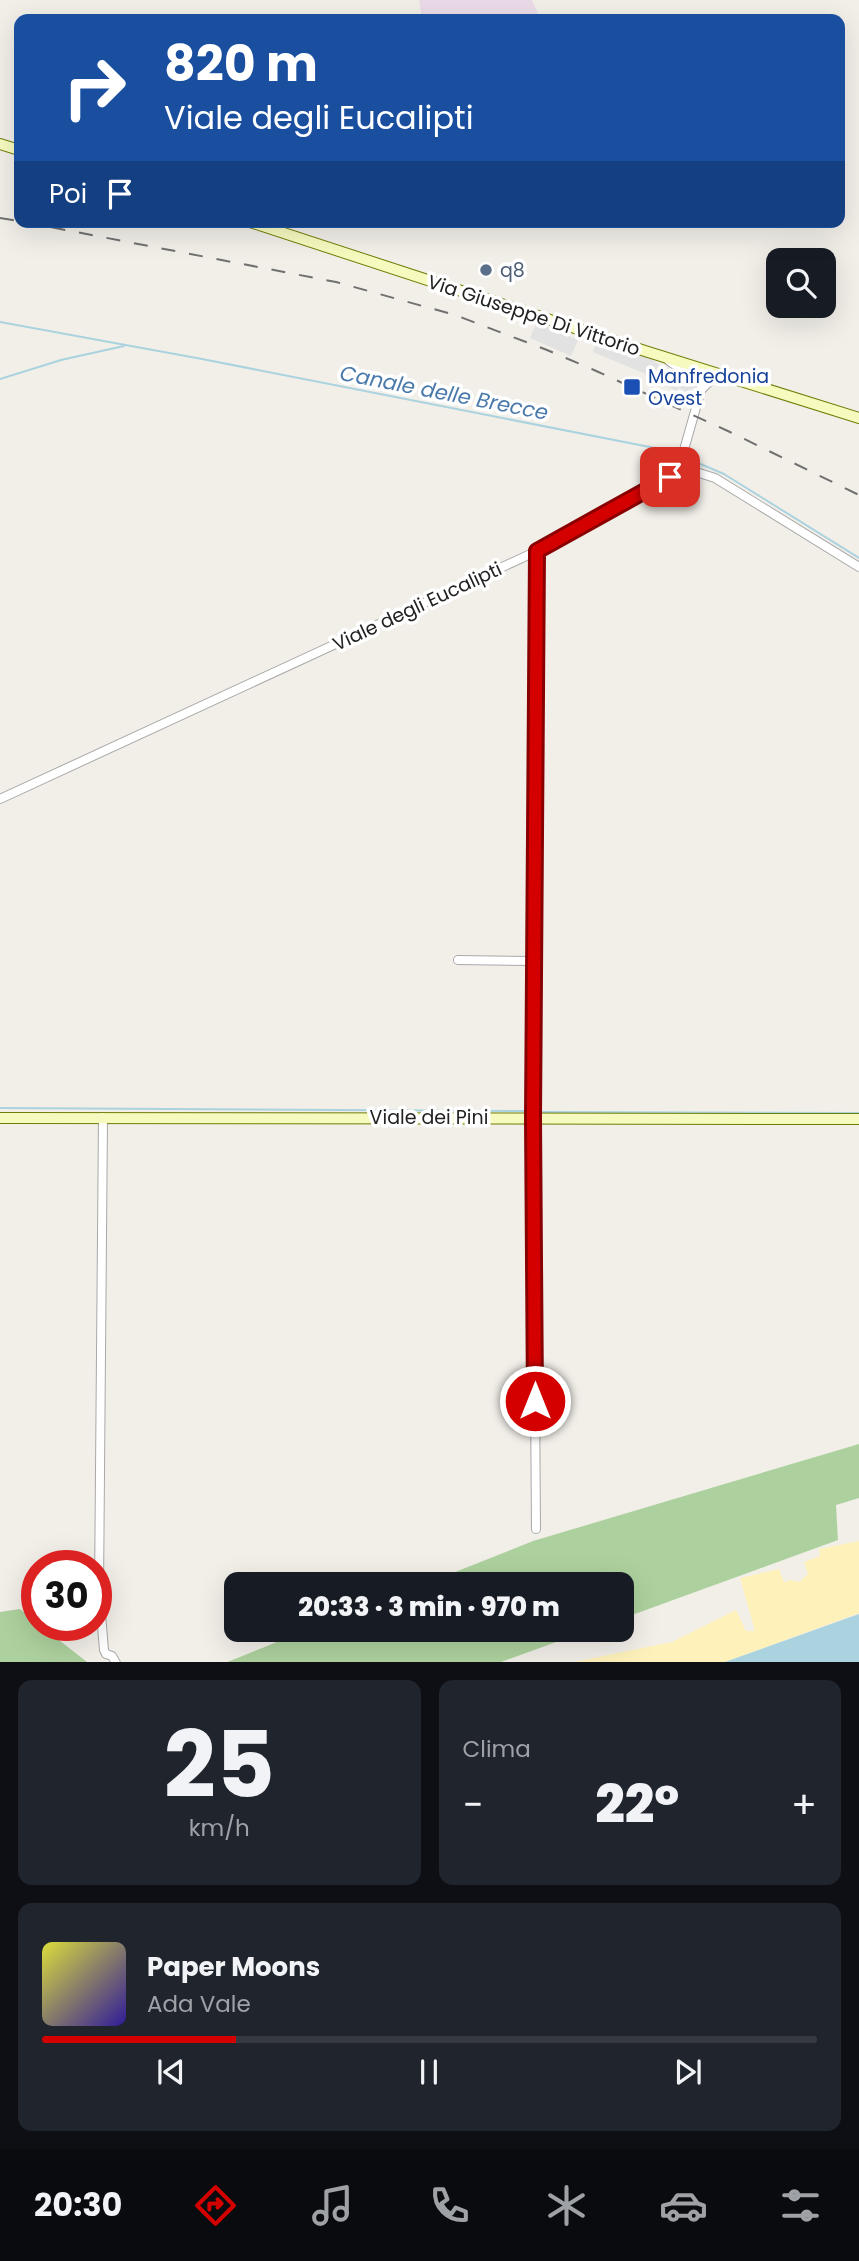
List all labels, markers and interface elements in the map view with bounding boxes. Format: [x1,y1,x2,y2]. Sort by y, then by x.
text: 820 m [164,30,318,98]
icon: right [49,42,140,133]
text: Viale degli Eucalipti [164,95,474,140]
icon: arrive [101,175,139,213]
text: Poi [49,176,87,212]
map controls [766,248,836,318]
button: search [766,248,836,318]
place label: q8 [500,257,525,284]
marker: q8 [478,262,494,278]
street label: Via Giuseppe Di Vittorio [424,268,644,363]
water label: Canale delle Brecce [337,358,551,427]
place label: Manfredonia Ovest [648,363,769,412]
marker: Manfredonia Ovest [622,377,642,397]
pin [640,447,700,507]
icon: arrive [651,458,689,496]
street label: Viale degli Eucalipti [328,555,506,658]
street label: Viale dei Pini [370,1104,488,1131]
position arrow [498,1364,572,1438]
speed limit sign: 30 [21,1550,112,1641]
text: 20:33 · 3 min · 970 m [298,1589,560,1625]
text: 25 [164,1701,275,1829]
text: Clima [463,1733,531,1765]
text: 22° [595,1768,679,1841]
text: − [463,1778,483,1831]
text: + [791,1778,817,1831]
text: km/h [189,1812,250,1844]
text: Paper Moons [147,1949,320,1985]
text: Ada Vale [147,1988,251,2020]
icon: previous [152,2053,190,2091]
icon: pause [410,2053,448,2091]
icon: next [669,2053,707,2091]
icon: directions [191,2181,240,2230]
icon: music [308,2181,357,2230]
icon: phone [425,2181,474,2230]
icon: climate [542,2181,591,2230]
icon: car [659,2181,708,2230]
icon: filters [776,2181,825,2230]
text: 20:30 [34,2182,122,2227]

